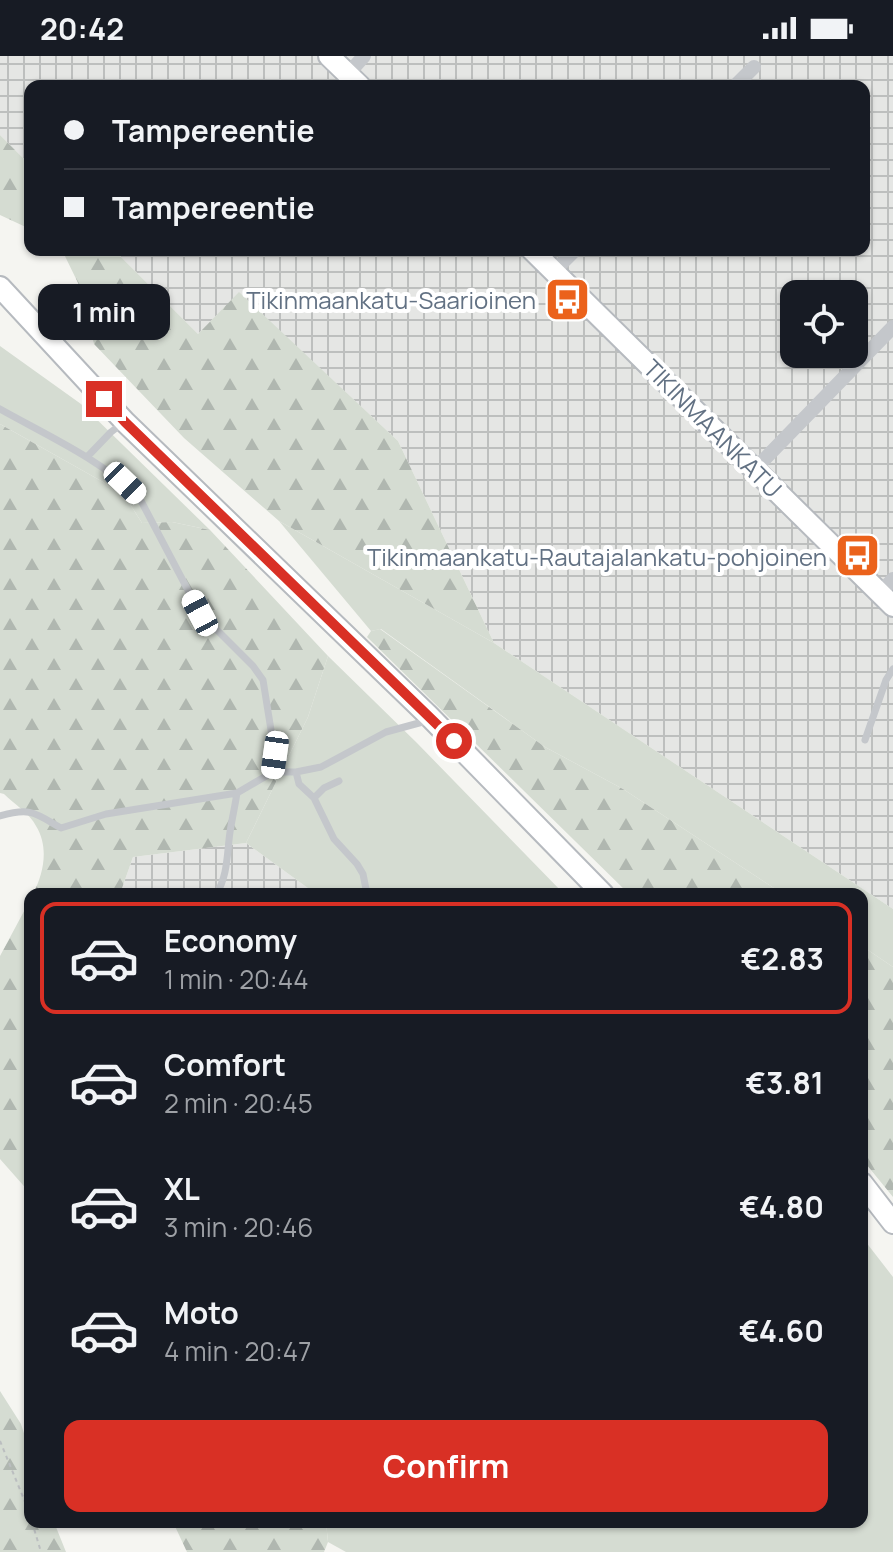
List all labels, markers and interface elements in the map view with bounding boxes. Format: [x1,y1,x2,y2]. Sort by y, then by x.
text: 20:42 [40,8,124,49]
text: Tampereentie [112,110,314,151]
text: Tampereentie [112,187,314,228]
bus stop icon: Tikinmaankatu-Saarioinen [543,275,591,323]
map controls [780,280,868,368]
button: locate [780,280,868,368]
callout: 1 min [38,283,170,339]
place label: Tikinmaankatu-Saarioinen [246,283,536,316]
text: 1 min [72,294,136,330]
street label: TIKINMAANKATU [637,352,789,504]
route end [86,381,122,417]
car [99,458,151,508]
bus stop icon: Tikinmaankatu-Rautajalankatu-pohjoinen [834,532,882,580]
place label: Tikinmaankatu-Rautajalankatu-pohjoinen [367,540,827,573]
car [178,586,222,640]
route start [436,723,472,759]
car [260,730,290,780]
text: Economy [164,920,297,961]
icon: car [68,922,140,994]
text: €2.83 [741,938,824,979]
text: 1 min · 20:44 [164,961,309,997]
text: Comfort [164,1044,286,1085]
icon: car [68,1046,140,1118]
text: €3.81 [745,1062,824,1103]
text: 2 min · 20:45 [164,1085,313,1121]
text: XL [164,1168,200,1209]
icon: car [68,1170,140,1242]
text: €4.80 [739,1186,824,1227]
text: 3 min · 20:46 [164,1209,313,1245]
text: Moto [164,1292,239,1333]
icon: car [68,1294,140,1366]
text: €4.60 [739,1310,824,1351]
text: 4 min · 20:47 [164,1333,311,1369]
button: Confirm [64,1420,828,1512]

